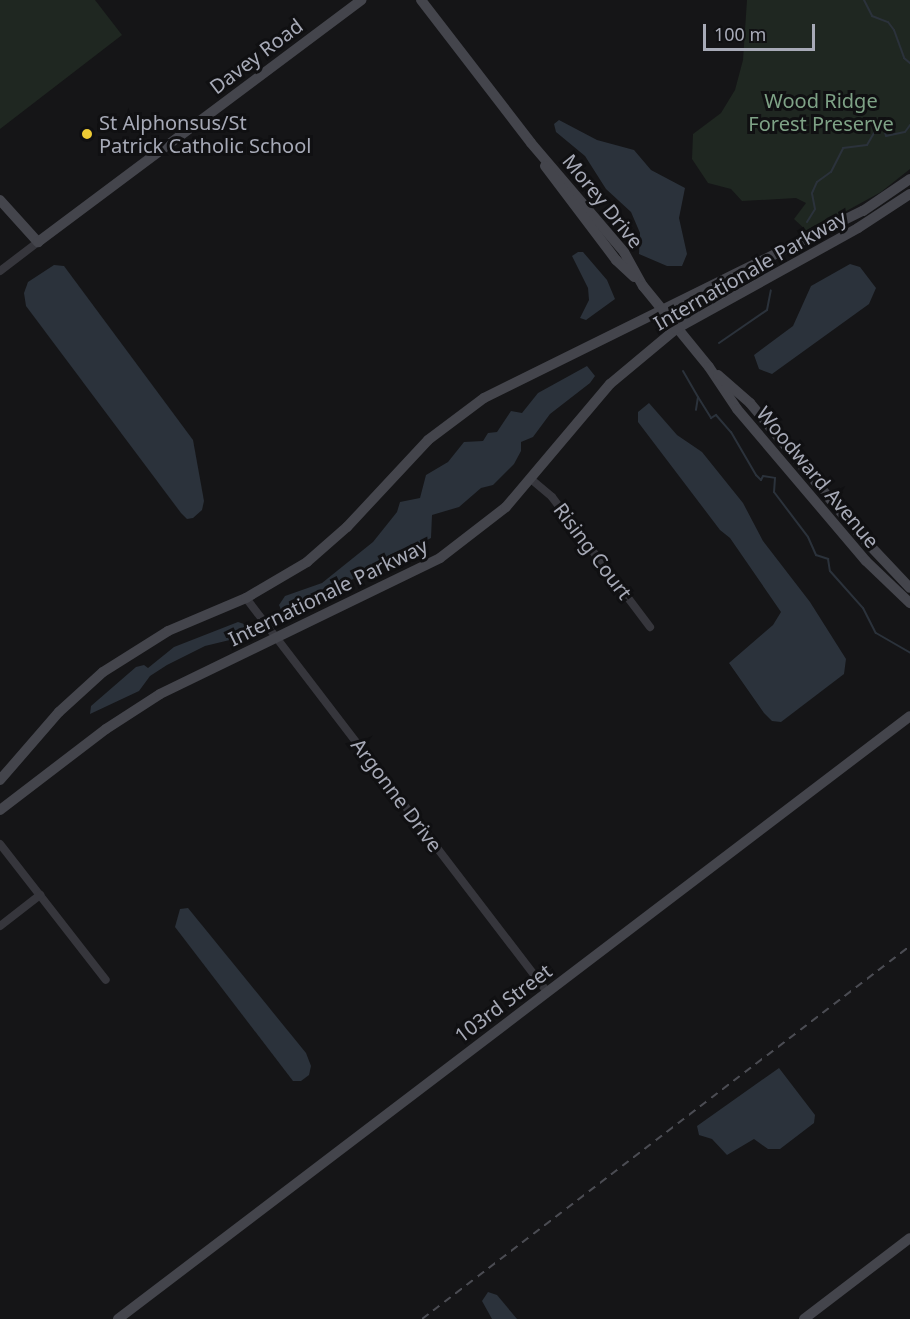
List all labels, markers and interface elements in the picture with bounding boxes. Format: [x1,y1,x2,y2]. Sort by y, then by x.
scale bar [706,12,818,50]
street label: Davey Road [205,13,307,99]
text: 100 m [714,22,766,46]
park label: Wood Ridge Forest Preserve [748,89,894,136]
place label: St Alphonsus/St Patrick Catholic School [99,110,311,157]
marker: St Alphonsus/St Patrick Catholic School [80,127,94,141]
street label: Morey Drive [558,149,648,253]
street label: Internationale Parkway [649,205,851,335]
street label: Woodward Avenue [752,401,884,553]
street label: Rising Court [549,498,637,604]
street label: Internationale Parkway [225,533,431,651]
street label: Argonne Drive [347,734,447,856]
street label: 103rd Street [450,959,556,1047]

